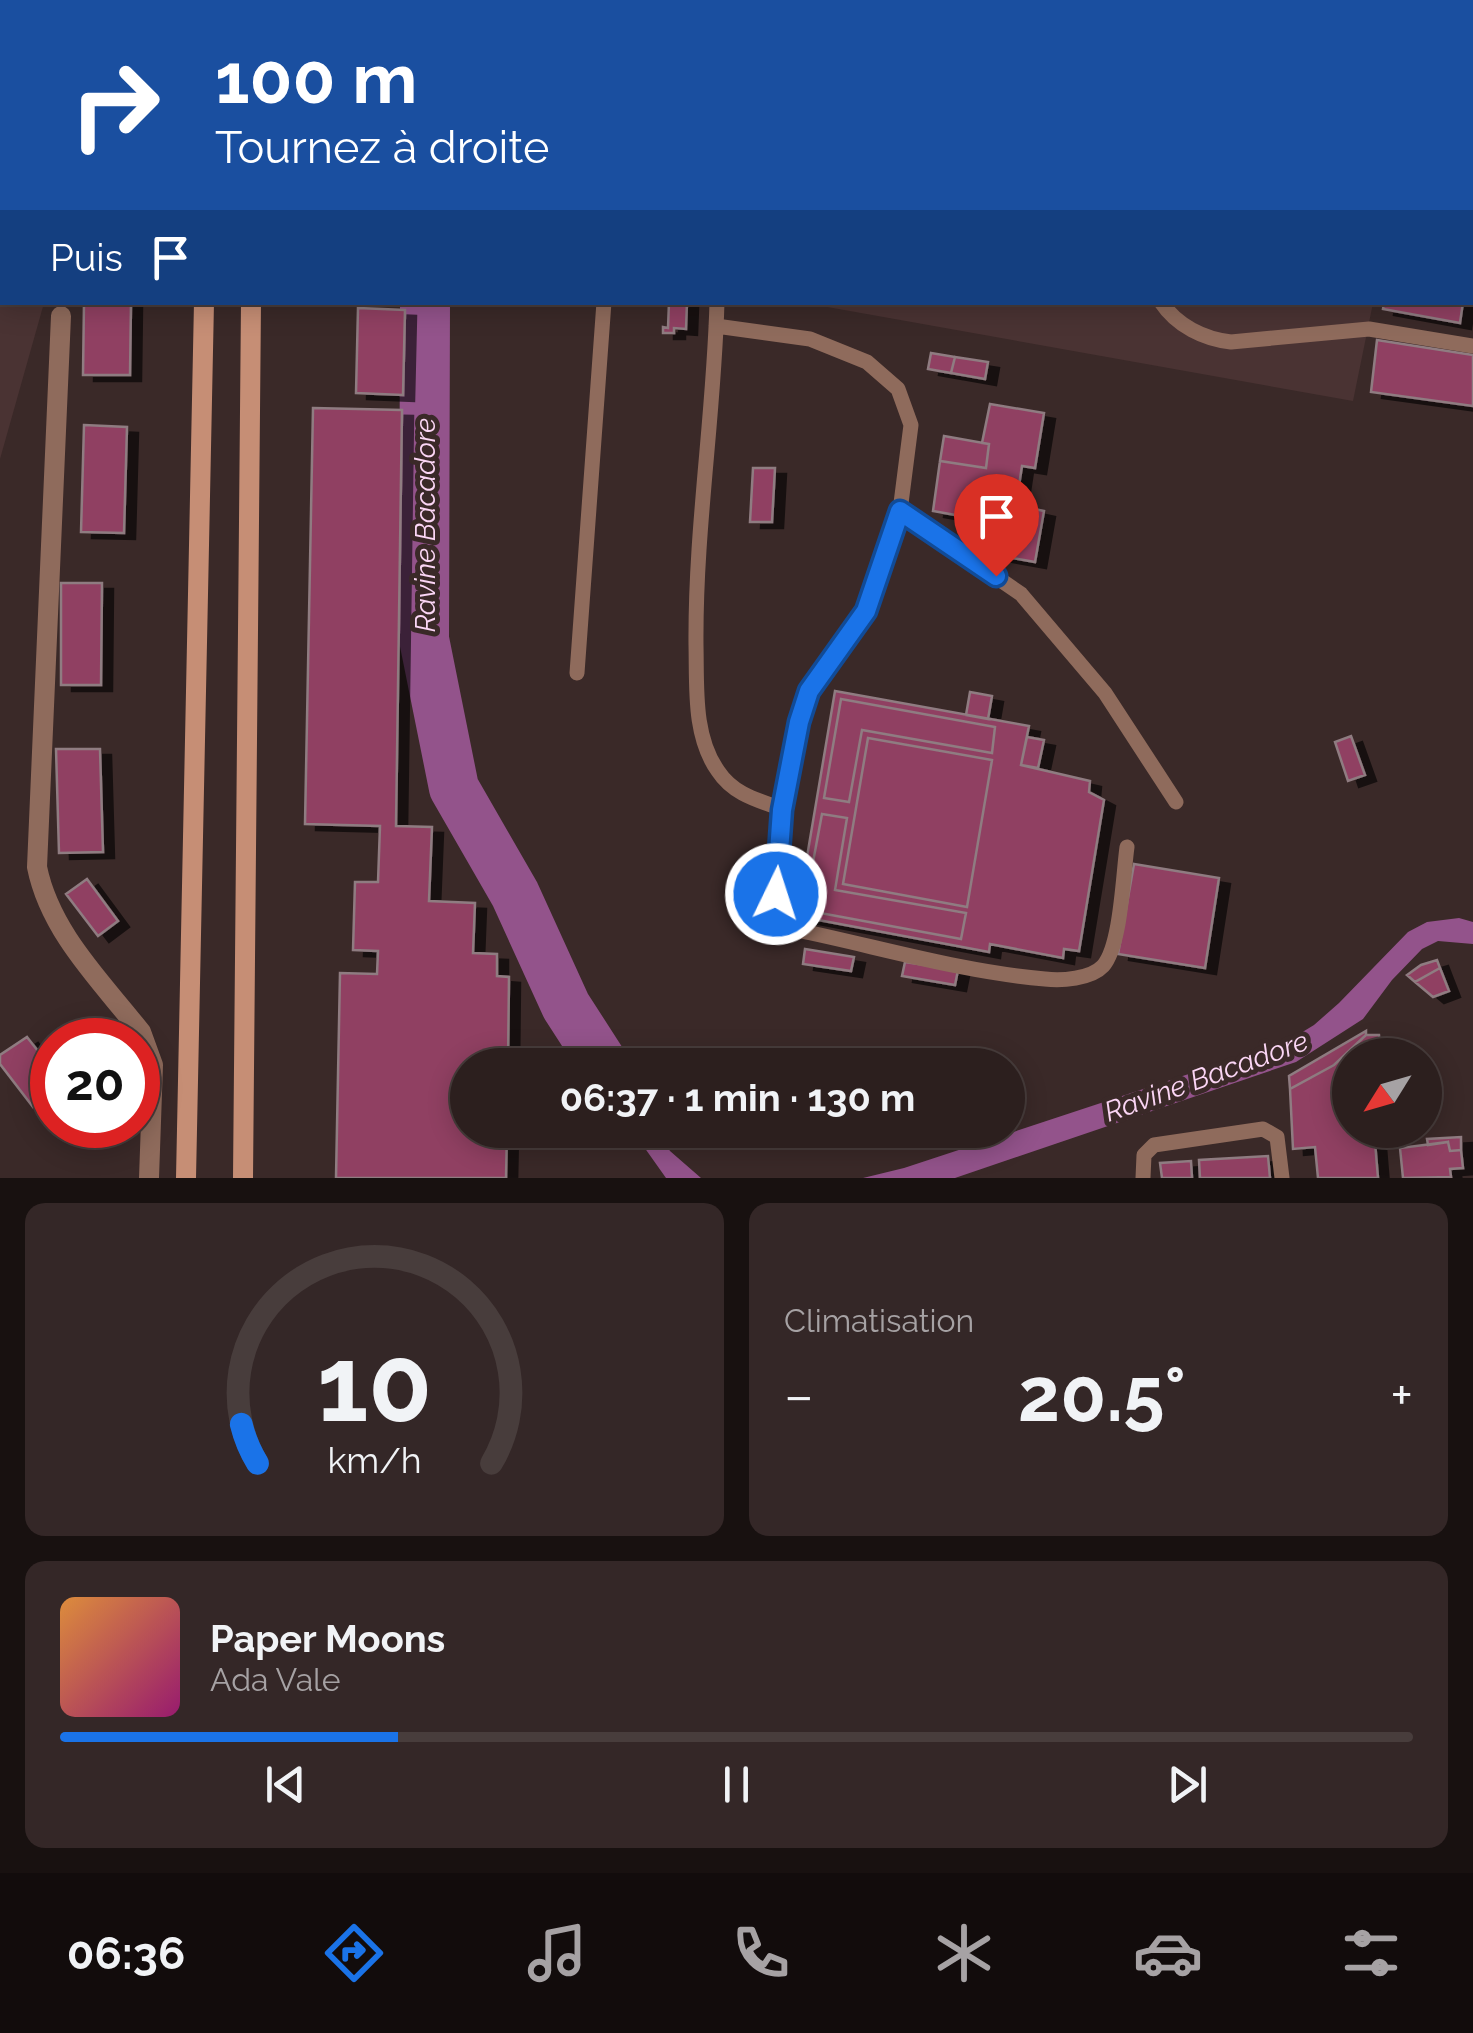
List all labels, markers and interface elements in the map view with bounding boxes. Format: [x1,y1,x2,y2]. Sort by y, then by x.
text: 100 m [215,37,418,119]
icon: right [50,40,180,170]
text: Tournez à droite [215,121,549,174]
icon: arrive [143,230,198,285]
text: Puis [50,235,123,280]
water label: Ravine Bacadore [409,418,442,632]
pin [954,474,1039,577]
icon: arrive [969,489,1024,544]
position arrow [724,842,828,946]
speed limit sign: 20 [30,1018,160,1148]
water label: Ravine Bacadore [1100,1024,1313,1129]
north arrow [1332,1038,1442,1148]
map controls [1332,1038,1442,1148]
text: 06:37 · 1 min · 130 m [560,1075,915,1120]
text: Climatisation [784,1302,974,1339]
text: 10 [317,1323,432,1445]
text: 20.5° [1018,1350,1186,1439]
text: − [784,1363,814,1428]
text: + [1390,1363,1413,1428]
text: km/h [327,1439,422,1481]
text: Paper Moons [210,1616,445,1661]
text: Ada Vale [210,1661,341,1698]
icon: previous [258,1757,313,1812]
icon: pause [709,1757,764,1812]
icon: next [1160,1757,1215,1812]
icon: directions [319,1918,389,1988]
icon: music [522,1918,592,1988]
icon: phone [726,1918,796,1988]
icon: climate [929,1918,999,1988]
icon: car [1133,1918,1203,1988]
icon: filters [1336,1918,1406,1988]
text: 06:36 [67,1927,185,1980]

